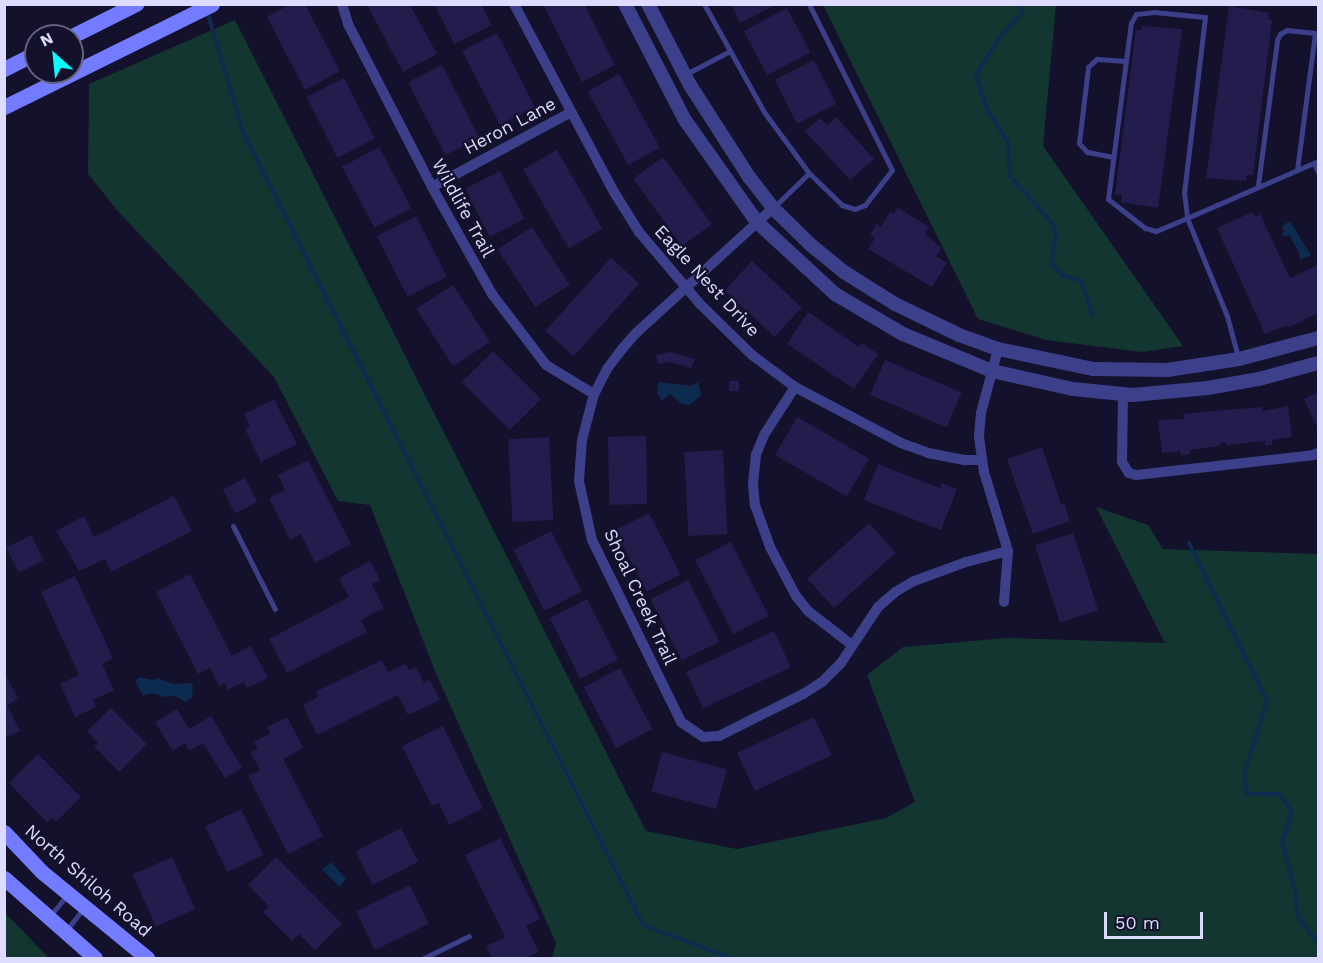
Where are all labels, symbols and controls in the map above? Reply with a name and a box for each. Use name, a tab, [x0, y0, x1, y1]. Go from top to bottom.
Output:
north arrow	[24, 24, 84, 84]
text: N	[37, 28, 56, 50]
street label: Heron Lane	[460, 93, 560, 159]
street label: Wildlife Trail	[427, 155, 499, 261]
street label: Eagle Nest Drive	[650, 221, 764, 341]
street label: Shoal Creek Trail	[599, 525, 681, 669]
street label: North Shiloh Road	[20, 820, 156, 942]
scale bar	[1107, 900, 1206, 938]
text: 50 m	[1115, 912, 1160, 933]

